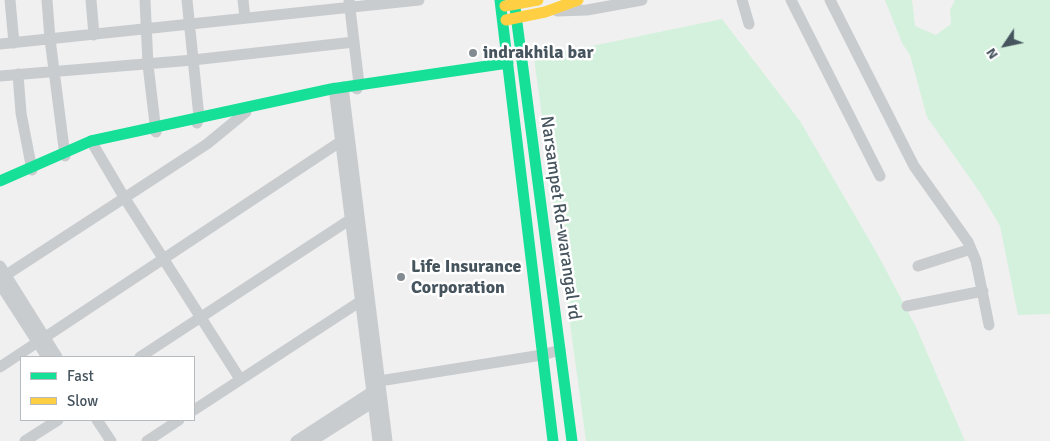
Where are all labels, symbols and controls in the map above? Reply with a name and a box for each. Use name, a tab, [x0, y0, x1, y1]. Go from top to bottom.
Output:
north arrow	[980, 20, 1030, 70]
place label: indrakhila bar	[483, 42, 594, 64]
text: N	[982, 45, 1002, 62]
marker: indrakhila bar	[467, 47, 479, 59]
street label: Narsampet Rd-warangal rd	[535, 115, 585, 321]
place label: Life Insurance Corporation	[411, 256, 522, 298]
marker: Life Insurance Corporation	[395, 271, 407, 283]
legend	[20, 356, 195, 421]
text: Fast	[67, 367, 94, 385]
text: Slow	[67, 392, 98, 410]

